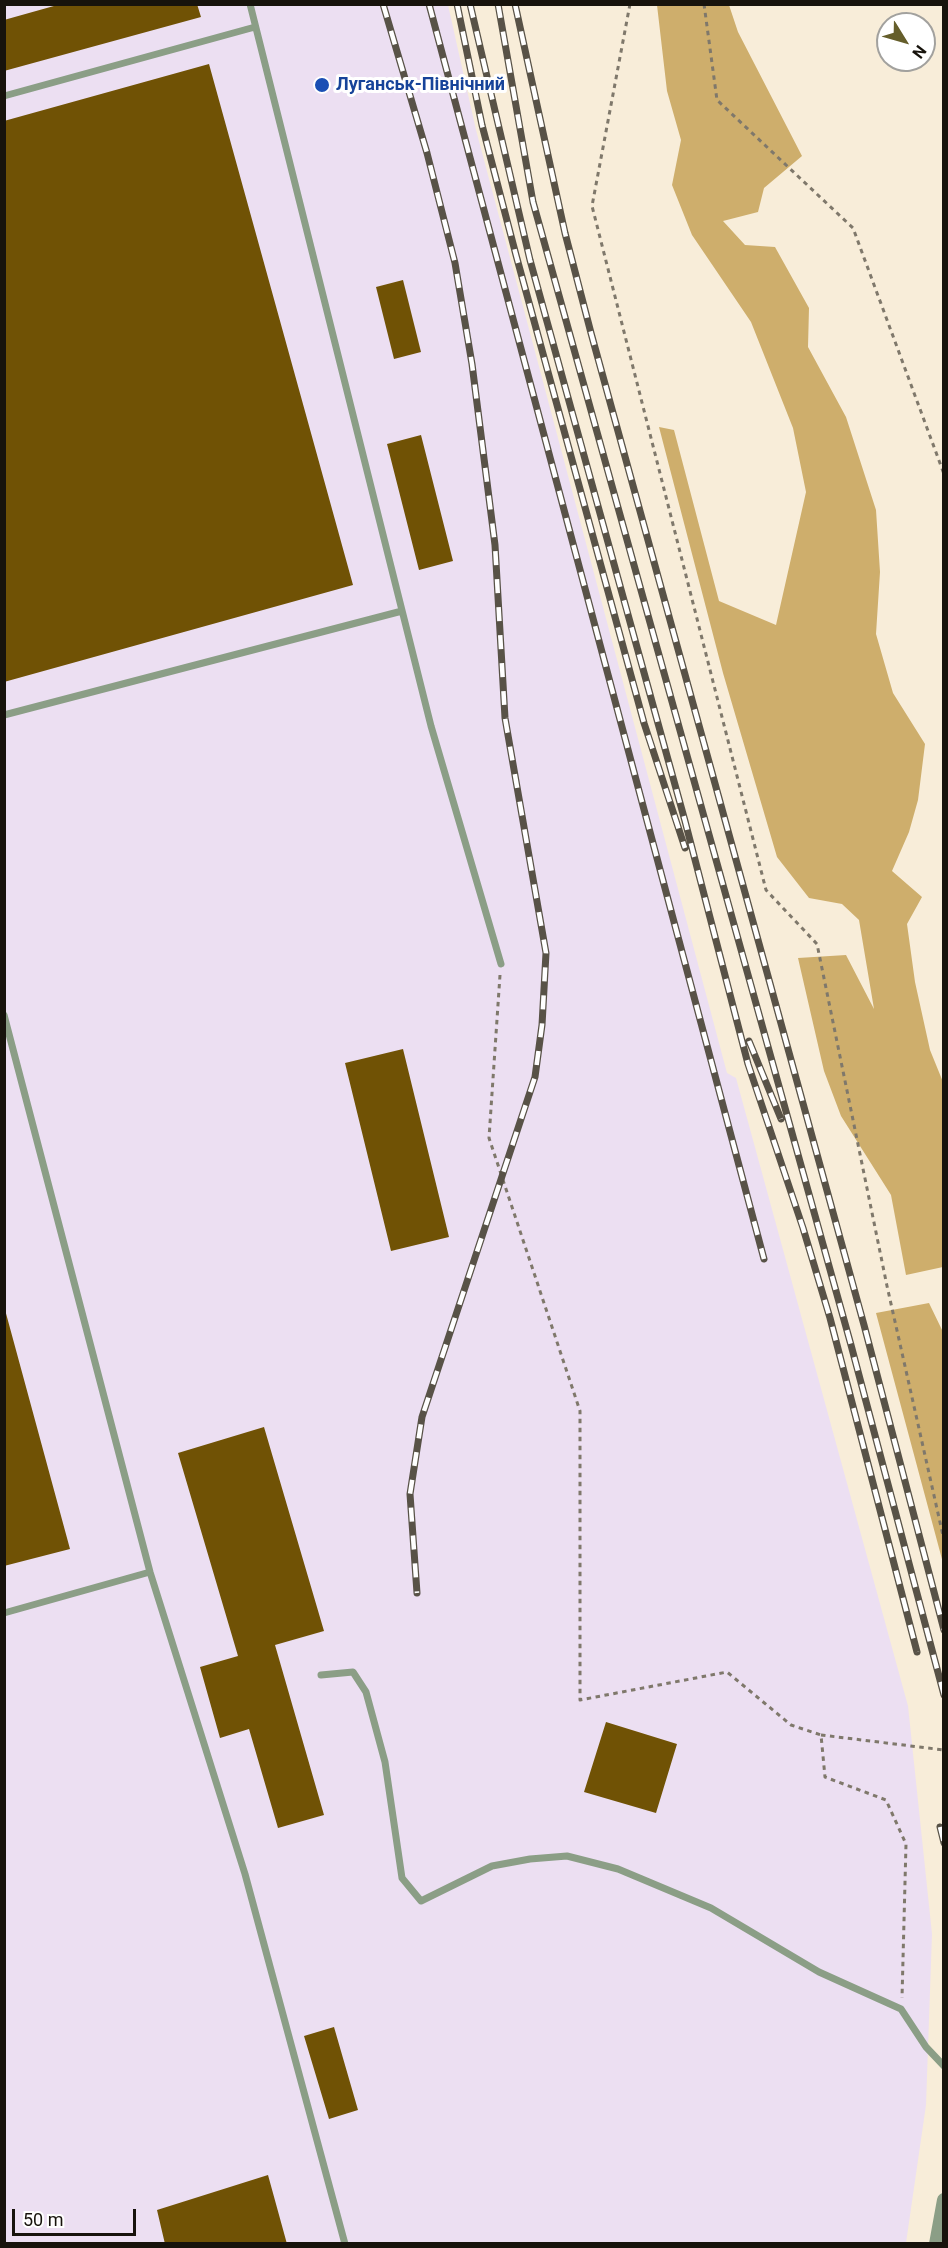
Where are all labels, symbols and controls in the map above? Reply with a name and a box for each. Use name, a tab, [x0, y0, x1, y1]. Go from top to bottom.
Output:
north arrow	[876, 12, 936, 72]
text: N	[908, 42, 930, 62]
place label: Луганськ-Північний	[336, 74, 505, 96]
marker: Луганськ-Північний	[313, 76, 331, 94]
scale bar	[15, 2197, 140, 2235]
text: 50 m	[23, 2209, 63, 2230]

